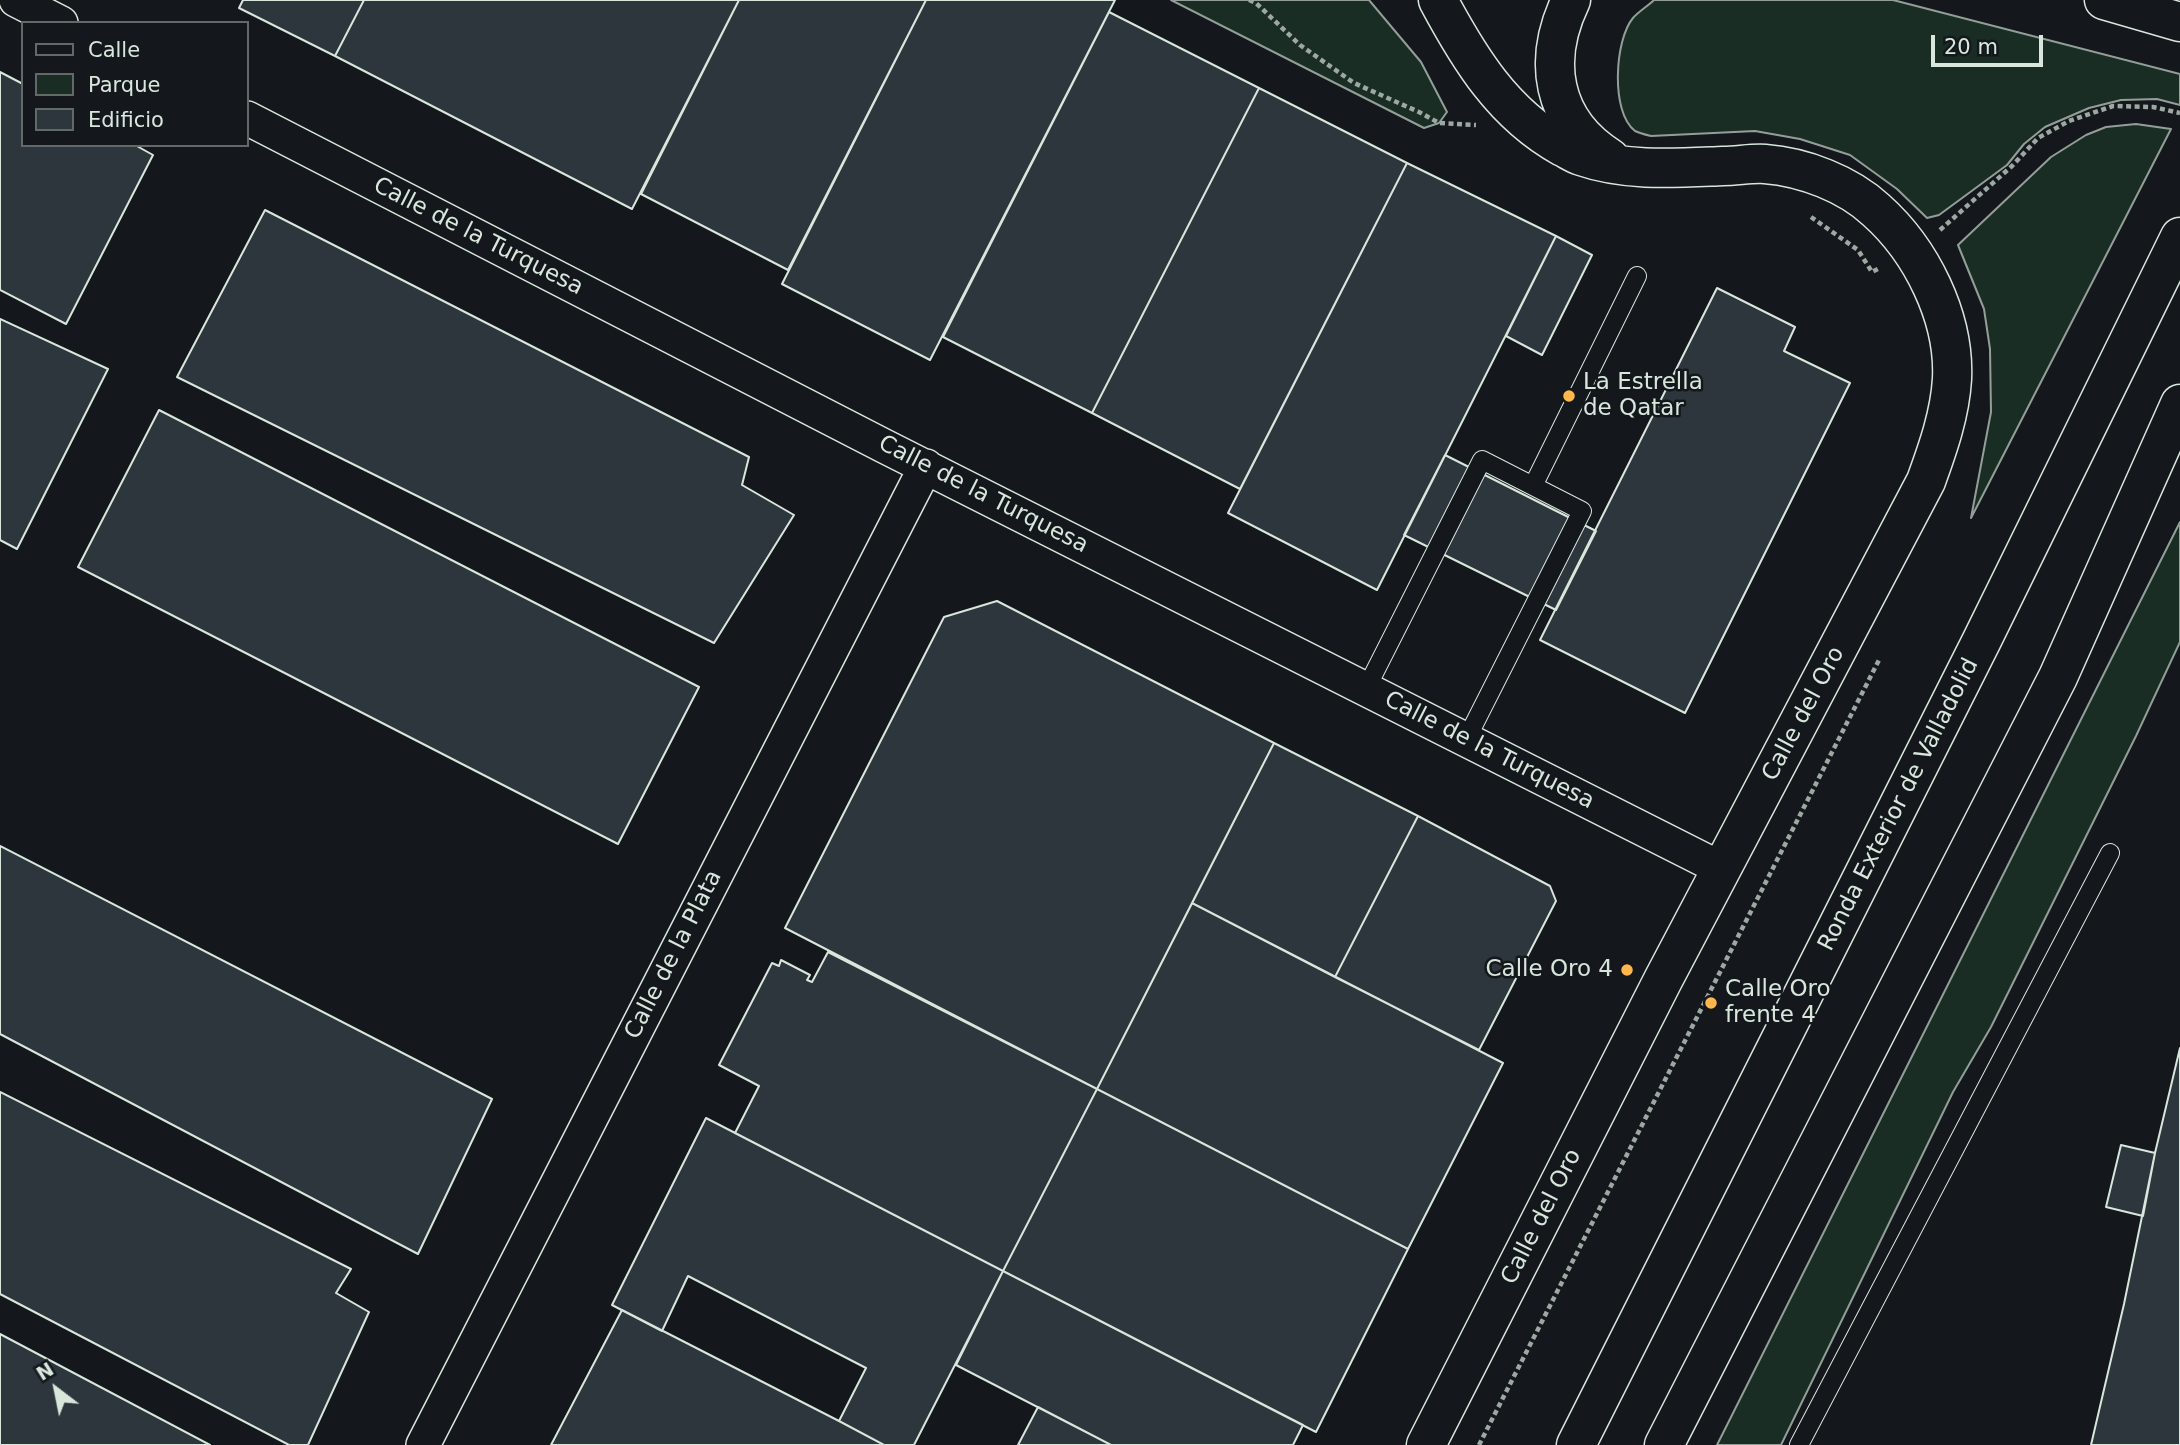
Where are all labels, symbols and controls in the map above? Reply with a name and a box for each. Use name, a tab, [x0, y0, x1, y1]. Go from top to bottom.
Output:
legend	[21, 21, 248, 147]
scale bar	[1935, 21, 2047, 65]
text: 20 m	[1944, 35, 1998, 59]
text: Calle	[88, 38, 140, 62]
text: Parque	[88, 73, 160, 97]
text: Edificio	[88, 108, 164, 132]
street label: Calle de la Turquesa	[368, 172, 588, 302]
place label: La Estrella de Qatar	[1583, 369, 1703, 423]
marker: La Estrella de Qatar	[1561, 388, 1577, 404]
street label: Calle de la Turquesa	[873, 430, 1093, 560]
street label: Calle del Oro	[1757, 642, 1851, 786]
street label: Ronda Exterior de Valladolid	[1813, 654, 1985, 956]
street label: Calle de la Turquesa	[1379, 686, 1599, 816]
street label: Calle de la Plata	[620, 866, 728, 1044]
place label: Calle Oro 4	[1486, 956, 1613, 984]
marker: Calle Oro 4	[1619, 962, 1635, 978]
place label: Calle Oro frente 4	[1725, 976, 1831, 1030]
marker: Calle Oro frente 4	[1703, 995, 1719, 1011]
street label: Calle del Oro	[1496, 1145, 1588, 1289]
north arrow	[21, 1354, 91, 1424]
text: N	[32, 1358, 57, 1385]

